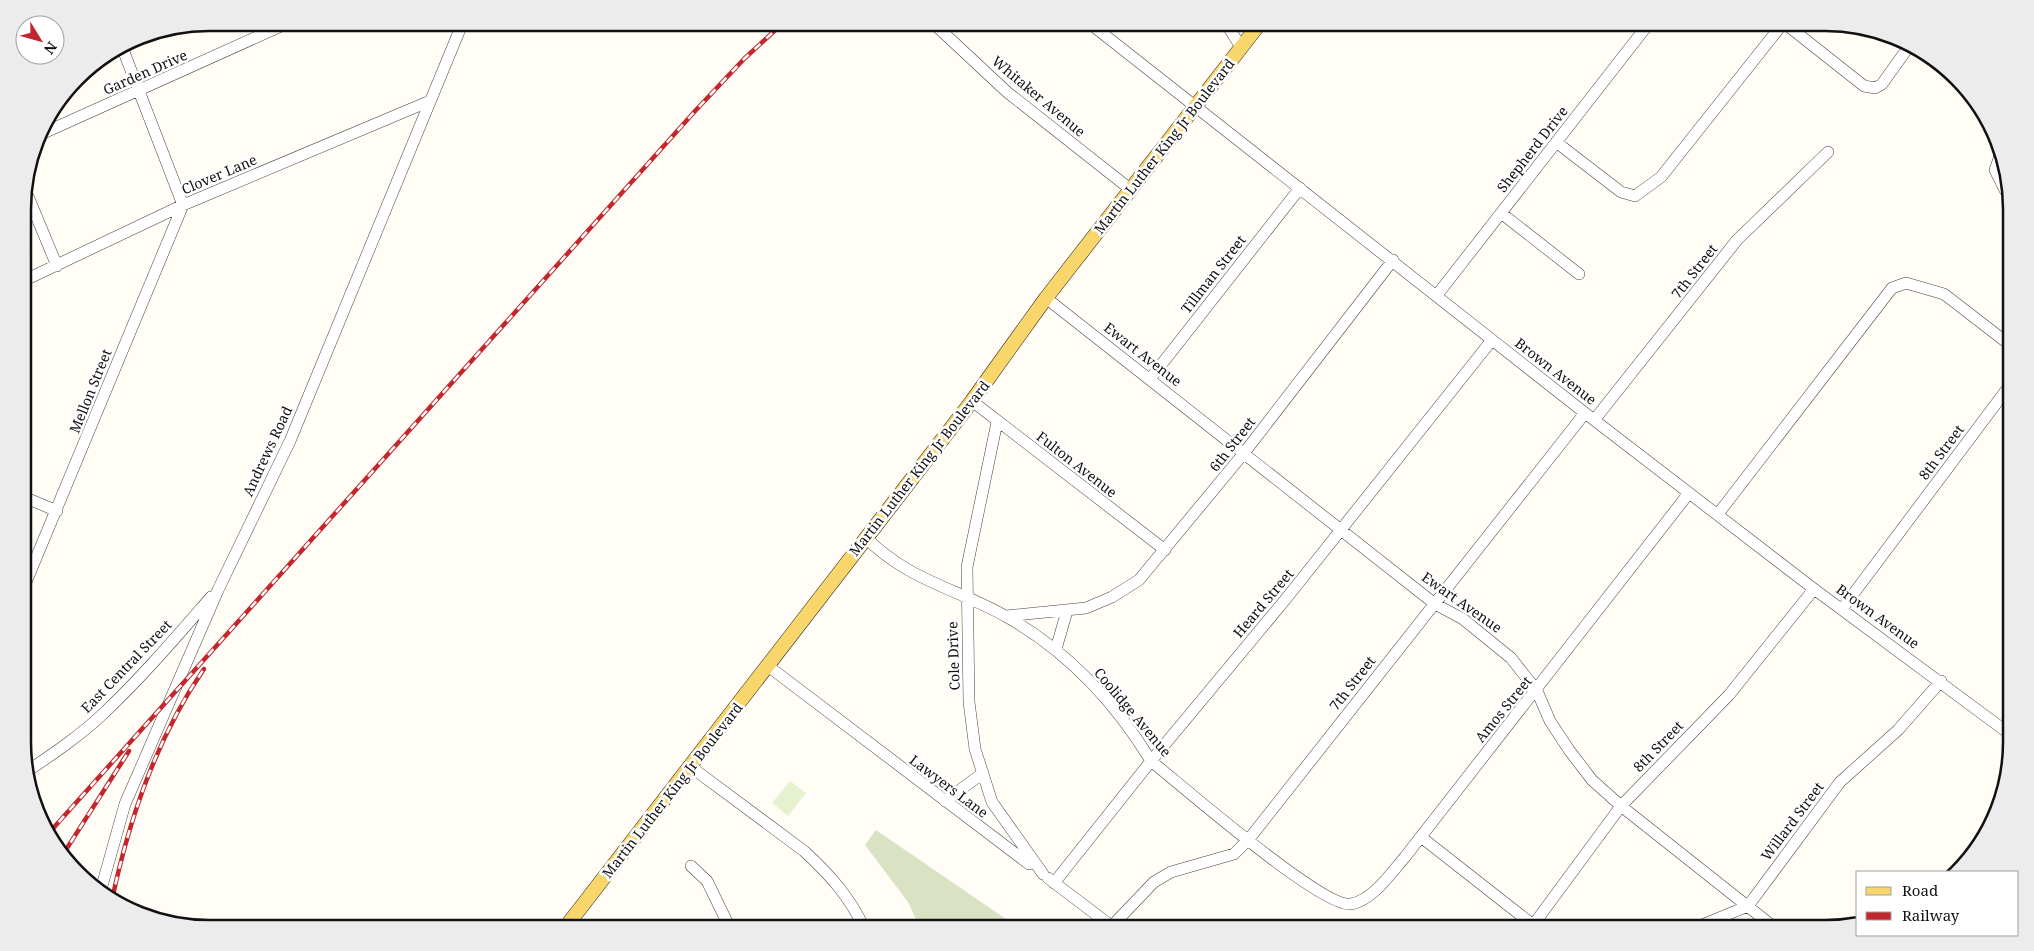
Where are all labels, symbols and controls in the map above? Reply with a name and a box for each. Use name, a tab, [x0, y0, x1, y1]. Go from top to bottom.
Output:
north arrow	[15, 15, 65, 65]
text: N	[40, 38, 62, 58]
street label: Garden Drive	[100, 45, 190, 99]
street label: Whitaker Avenue	[988, 51, 1090, 141]
street label: Martin Luther King Jr Boulevard	[1090, 54, 1239, 238]
street label: Shepherd Drive	[1492, 102, 1572, 196]
street label: Clover Lane	[178, 150, 260, 198]
street label: Tillman Street	[1176, 231, 1250, 317]
street label: 7th Street	[1667, 240, 1721, 302]
street label: Ewart Avenue	[1100, 318, 1186, 390]
street label: Brown Avenue	[1511, 333, 1601, 409]
street label: Mellon Street	[65, 346, 116, 436]
street label: Martin Luther King Jr Boulevard	[845, 376, 994, 560]
street label: Andrews Road	[238, 403, 296, 499]
street label: 6th Street	[1205, 413, 1259, 475]
street label: 8th Street	[1914, 421, 1968, 483]
street label: Fulton Avenue	[1033, 427, 1121, 501]
street label: Heard Street	[1229, 565, 1297, 641]
street label: Ewart Avenue	[1418, 567, 1506, 637]
street label: Brown Avenue	[1833, 579, 1923, 653]
street label: East Central Street	[77, 615, 176, 717]
street label: Cole Drive	[942, 621, 964, 691]
street label: 7th Street	[1325, 652, 1379, 714]
street label: Coolidge Avenue	[1090, 663, 1176, 761]
street label: Amos Street	[1470, 672, 1536, 746]
street label: Martin Luther King Jr Boulevard	[598, 698, 747, 882]
street label: 8th Street	[1629, 716, 1687, 776]
street label: Lawyers Lane	[906, 750, 992, 822]
street label: Willard Street	[1756, 778, 1828, 864]
legend	[1856, 871, 2019, 936]
text: Road	[1902, 880, 1938, 900]
text: Railway	[1902, 905, 1960, 925]

